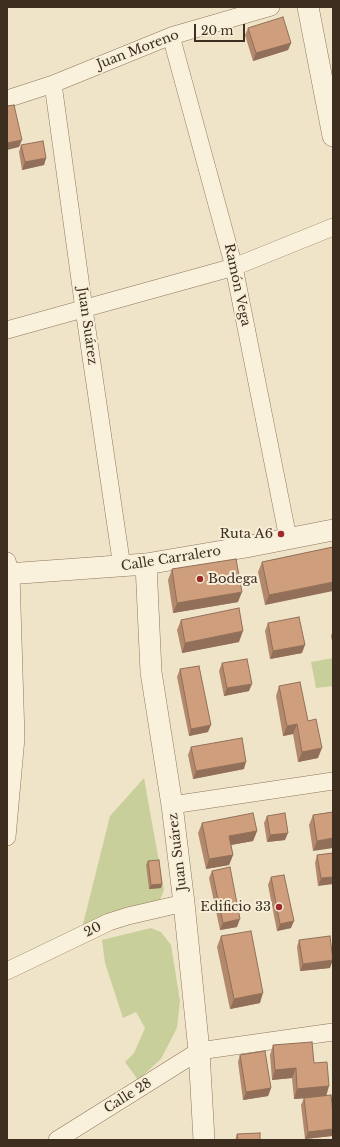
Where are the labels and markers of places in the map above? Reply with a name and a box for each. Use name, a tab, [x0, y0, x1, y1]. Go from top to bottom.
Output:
place label: Ruta A6	[220, 526, 273, 542]
marker: Ruta A6	[276, 529, 286, 539]
place label: Bodega	[208, 571, 258, 587]
marker: Bodega	[195, 574, 205, 584]
place label: Edificio 33	[200, 899, 271, 915]
marker: Edificio 33	[274, 902, 284, 912]

